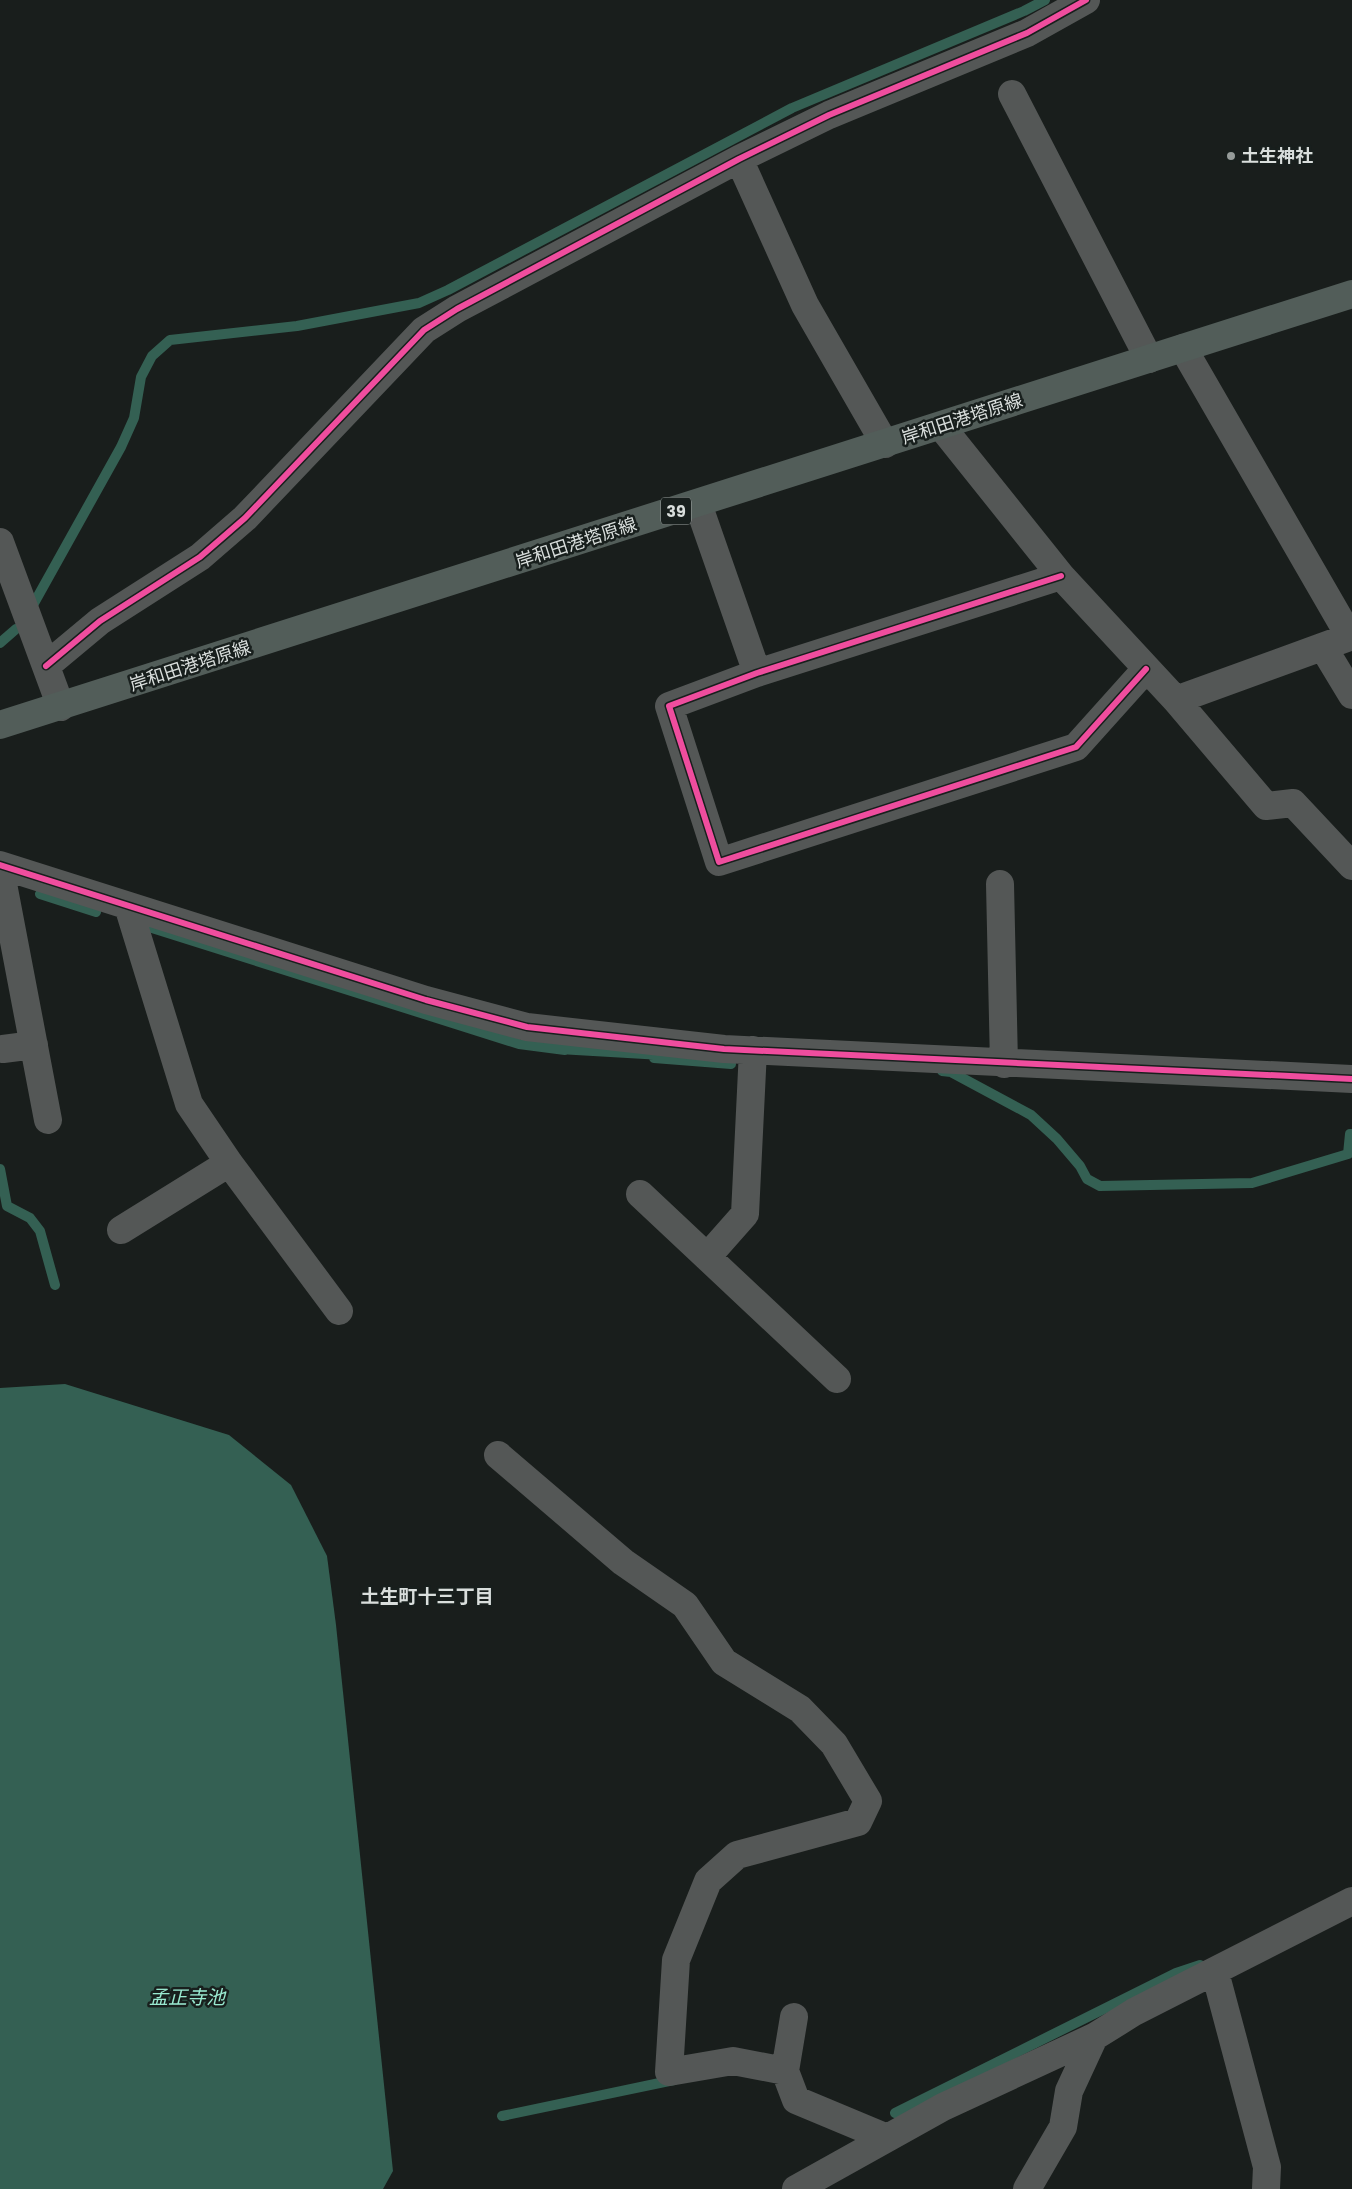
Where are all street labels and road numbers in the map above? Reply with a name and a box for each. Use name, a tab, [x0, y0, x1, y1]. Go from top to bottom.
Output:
street label: 岸和田港塔原線	[898, 387, 1026, 450]
road number: 39	[661, 498, 691, 524]
street label: 岸和田港塔原線	[512, 511, 640, 574]
street label: 岸和田港塔原線	[126, 634, 254, 697]

